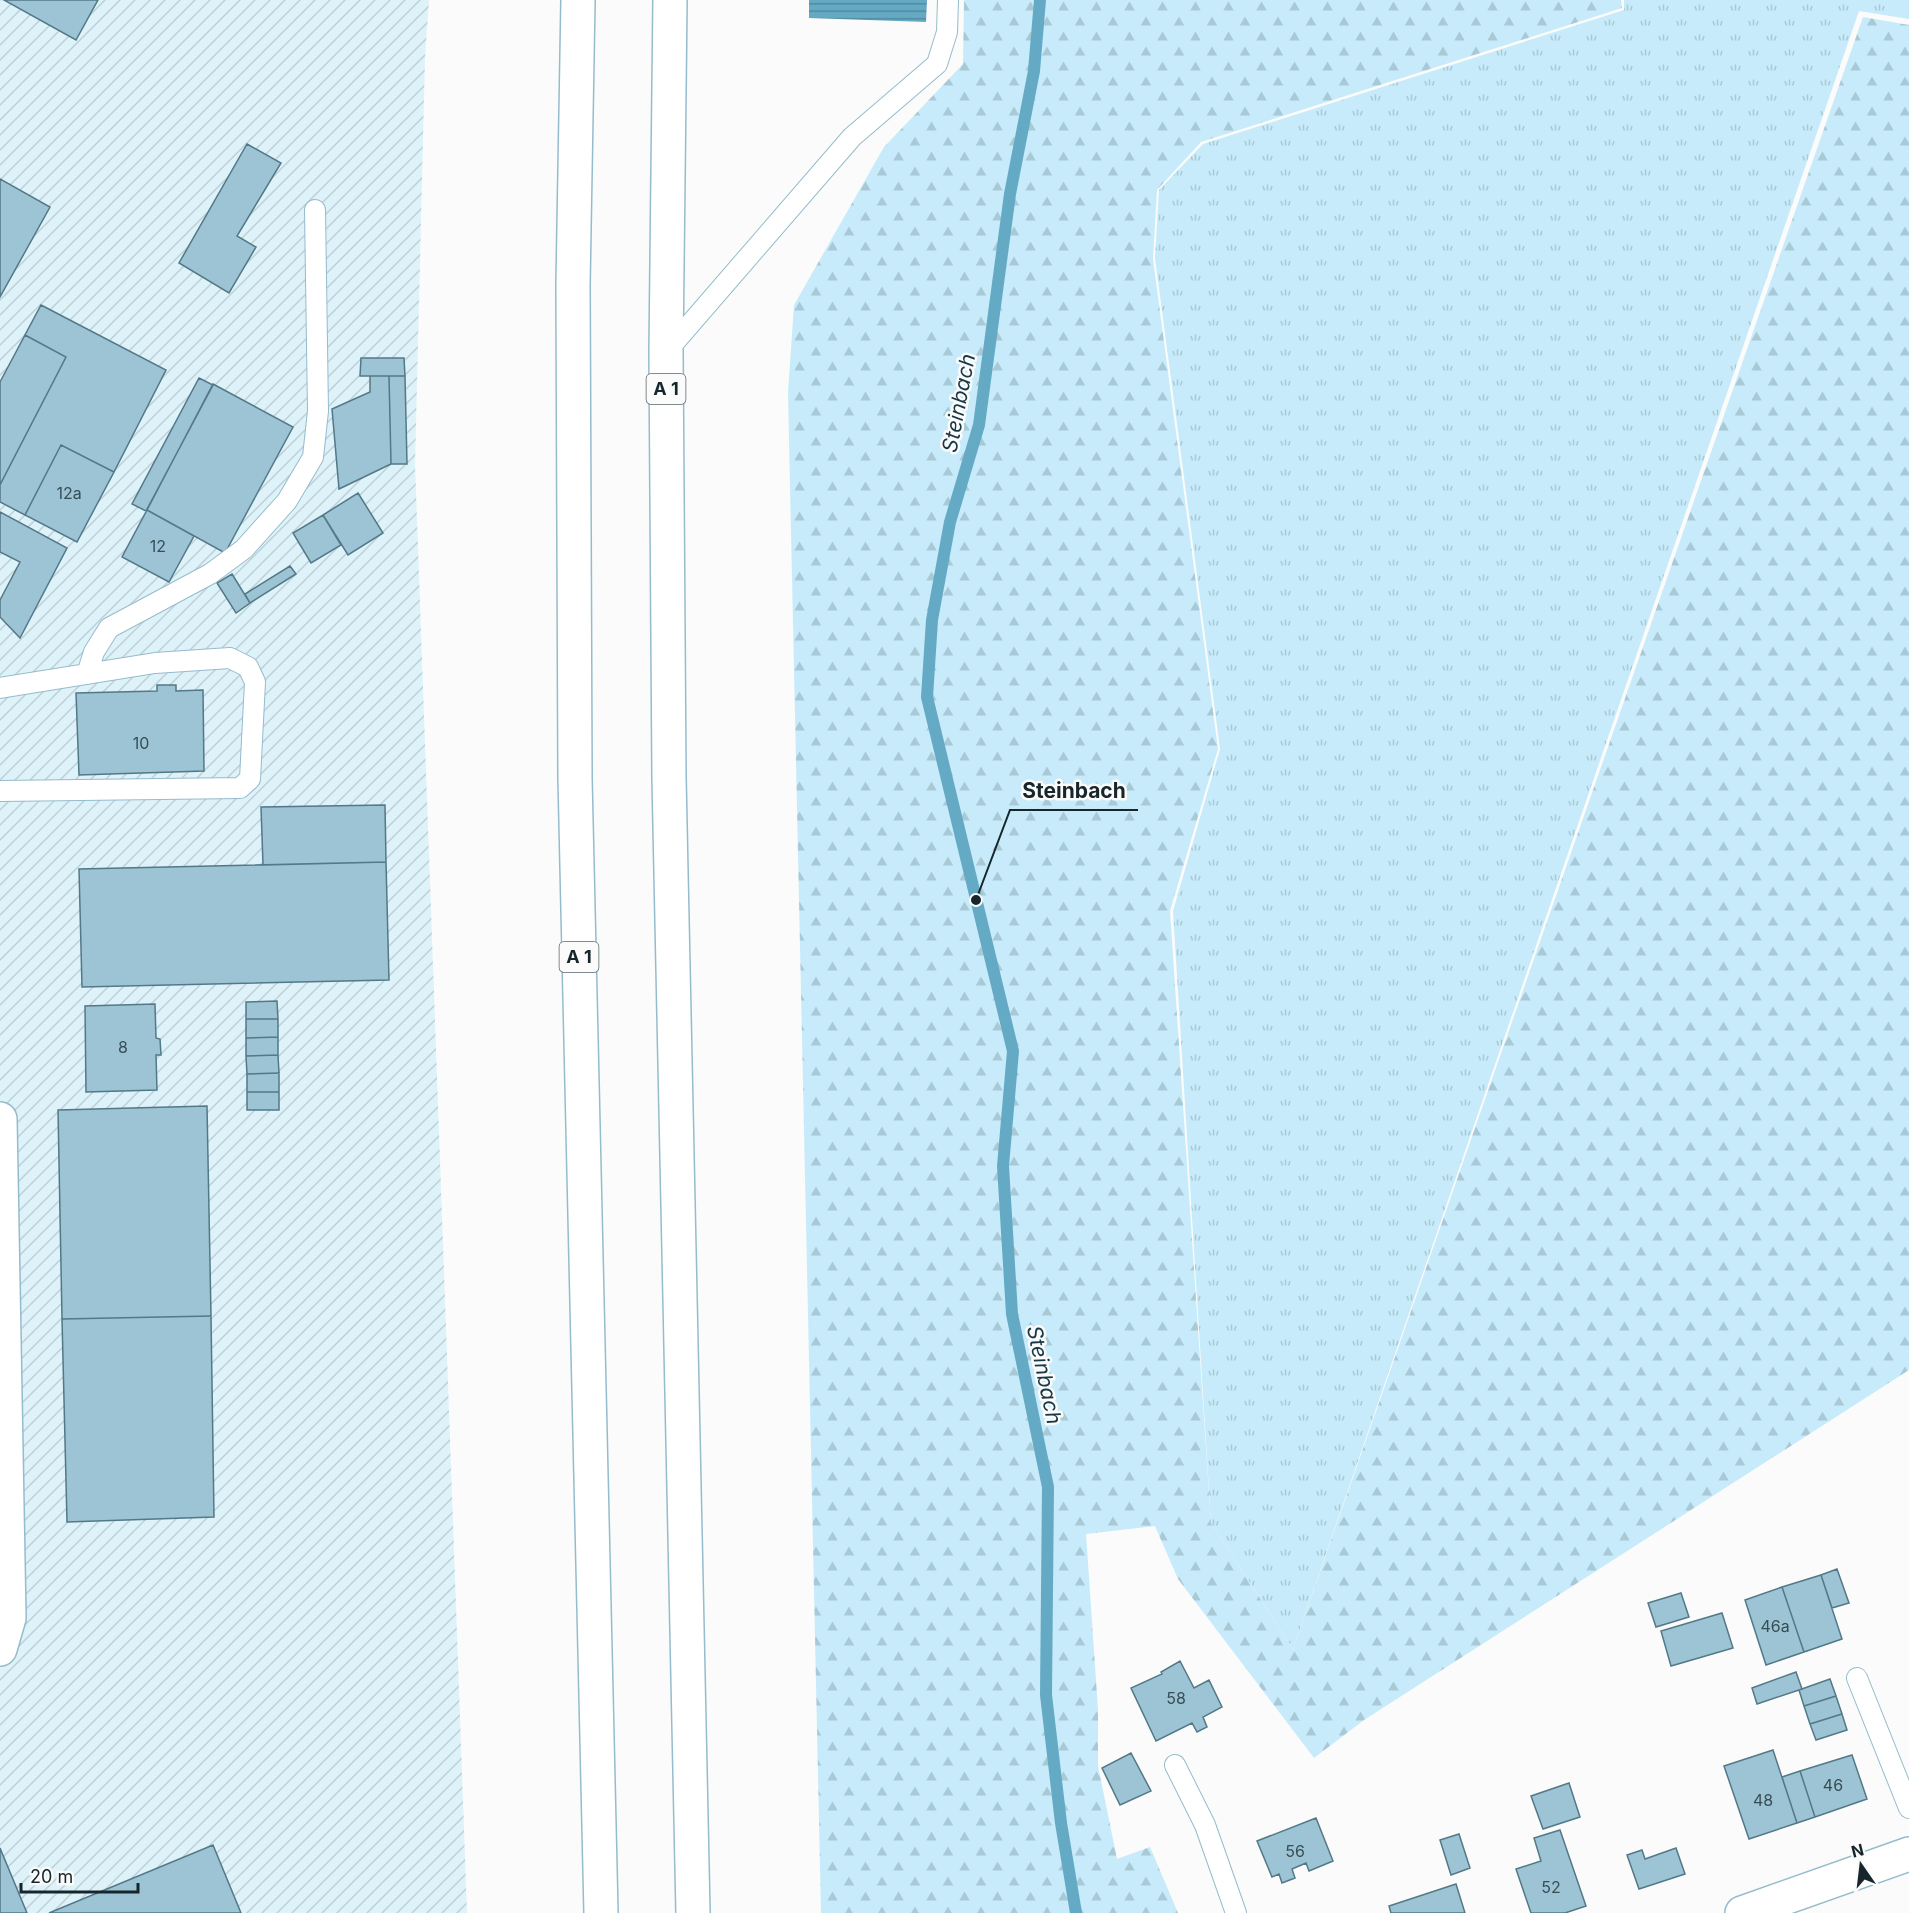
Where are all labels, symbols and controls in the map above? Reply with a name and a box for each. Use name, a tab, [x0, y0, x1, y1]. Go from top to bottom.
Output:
water label: Steinbach	[937, 351, 980, 454]
road number: A 1	[646, 374, 686, 404]
house number: 12a	[56, 483, 82, 503]
house number: 12	[150, 536, 166, 556]
house number: 10	[133, 733, 149, 753]
callout: Steinbach	[1010, 771, 1138, 810]
text: Steinbach	[1022, 778, 1126, 803]
road number: A 1	[560, 942, 598, 972]
house number: 8	[118, 1037, 128, 1057]
water label: Steinbach	[1022, 1323, 1067, 1426]
house number: 46a	[1760, 1616, 1790, 1636]
house number: 58	[1166, 1688, 1186, 1708]
house number: 46	[1823, 1775, 1843, 1795]
house number: 48	[1753, 1790, 1773, 1810]
north arrow	[1831, 1835, 1891, 1895]
text: N	[1849, 1839, 1866, 1862]
house number: 56	[1285, 1841, 1305, 1861]
scale bar	[21, 1856, 138, 1894]
text: 20 m	[30, 1866, 73, 1887]
house number: 52	[1541, 1877, 1561, 1897]

